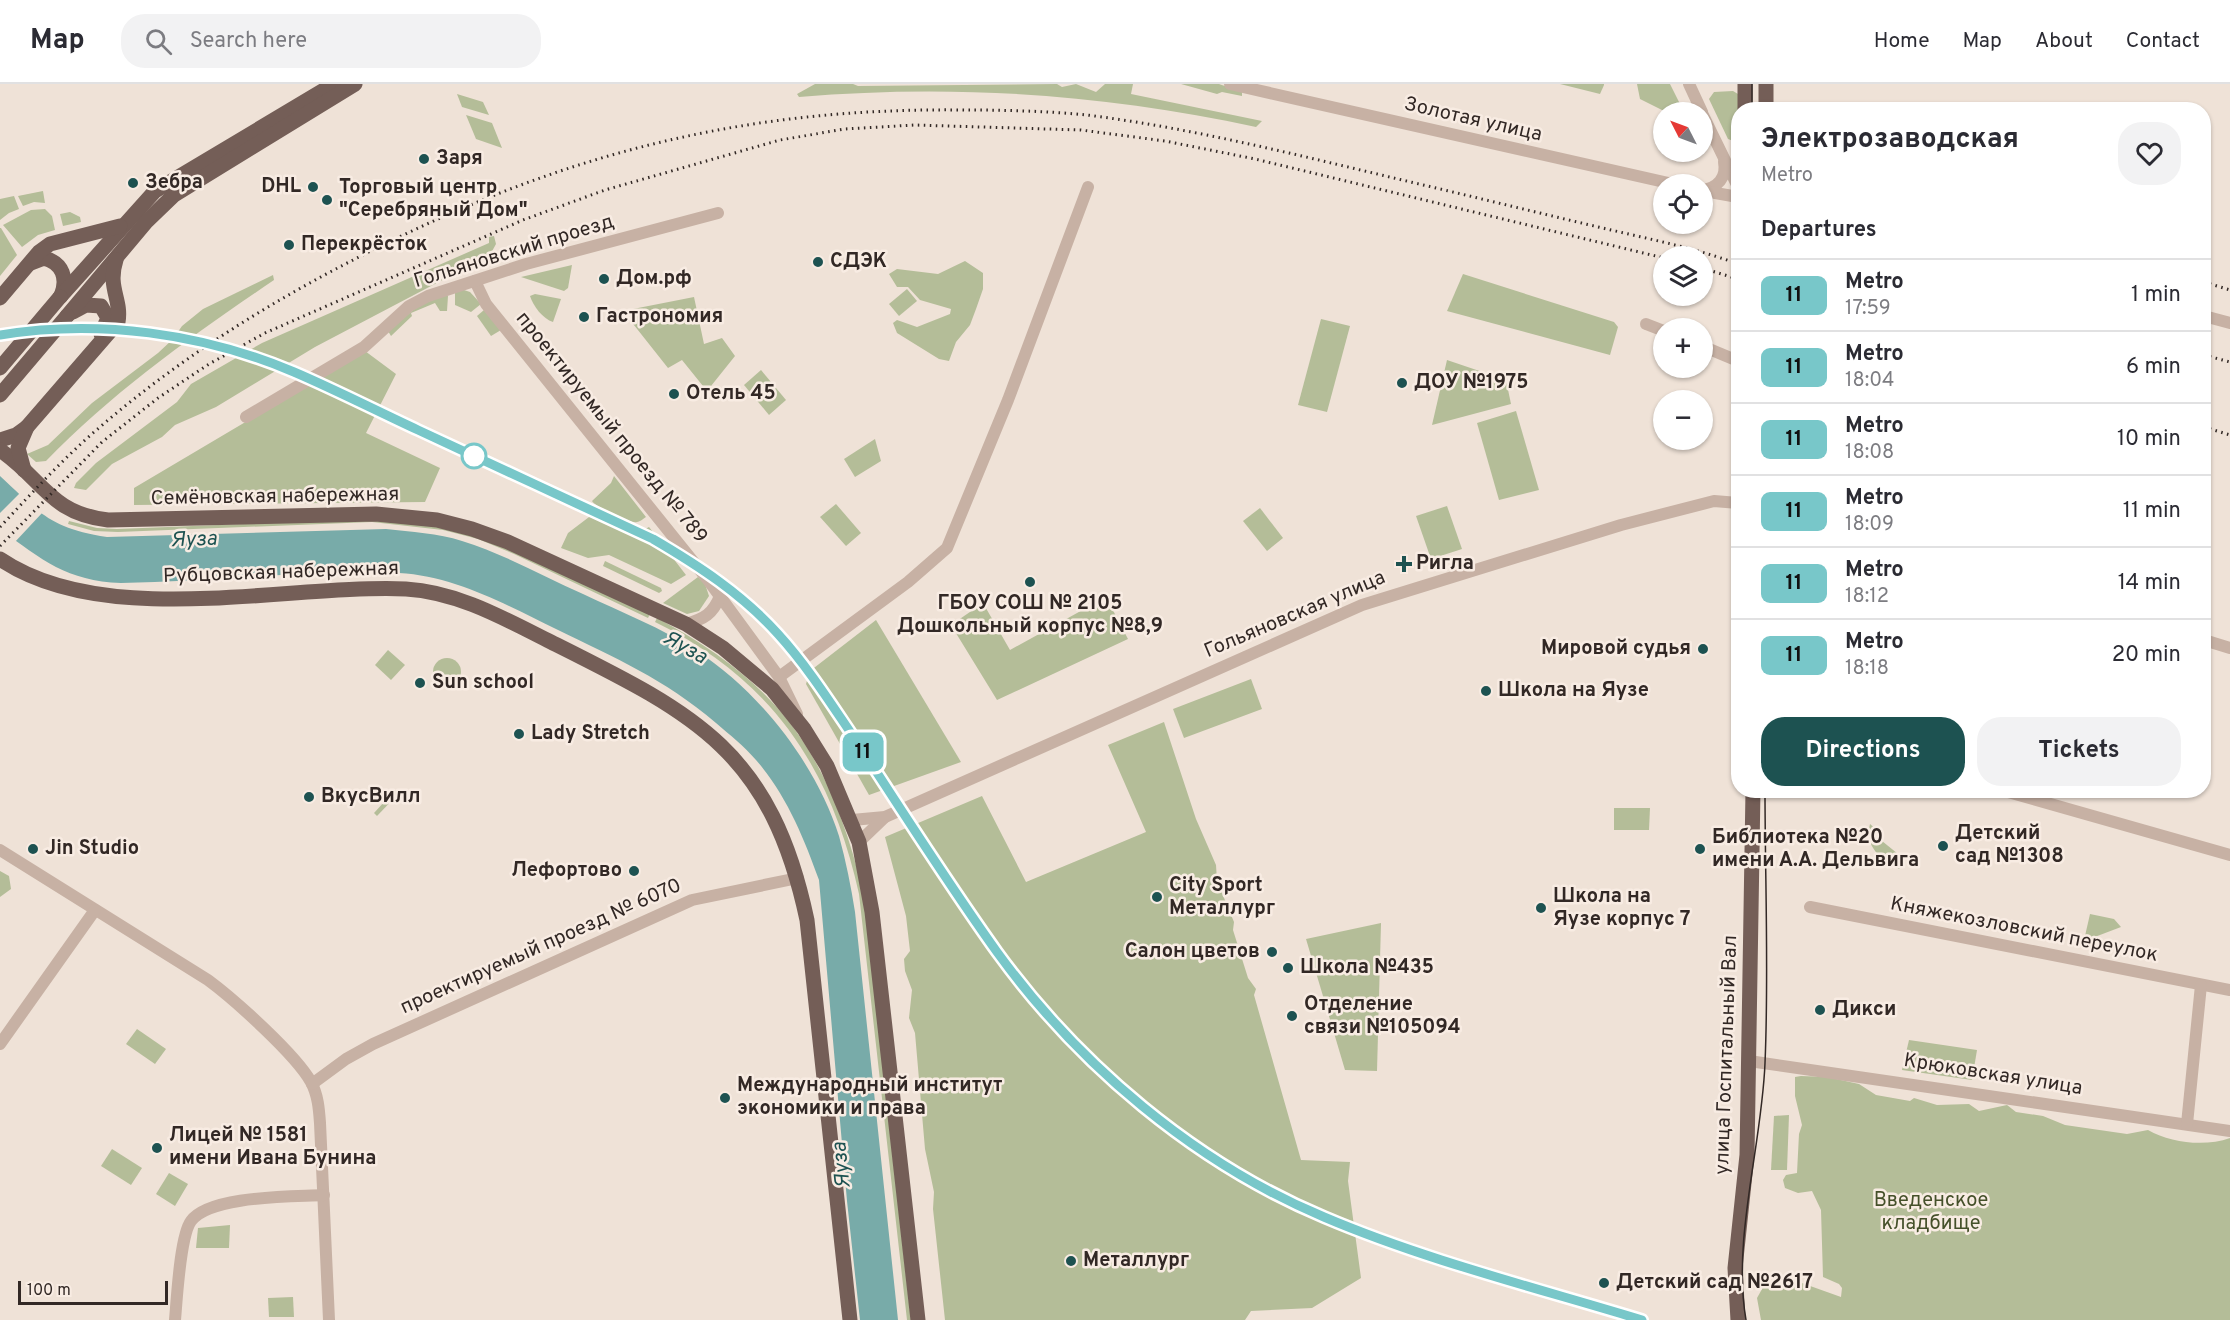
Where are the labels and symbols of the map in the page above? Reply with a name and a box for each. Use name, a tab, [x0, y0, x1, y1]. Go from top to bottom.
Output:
street label: Золотая улица	[1402, 92, 1544, 148]
north arrow	[1653, 102, 1713, 162]
place label: Заря	[436, 146, 483, 172]
marker: Заря	[417, 152, 431, 166]
place label: Зебра	[145, 170, 203, 196]
place label: DHL	[261, 174, 302, 200]
place label: Торговый центр "Серебряный Дом"	[339, 175, 528, 224]
marker: Зебра	[126, 176, 140, 190]
marker: DHL	[306, 180, 320, 194]
marker: Торговый центр "Серебряный Дом"	[320, 193, 334, 207]
street label: Гольяновский проезд	[411, 209, 617, 295]
place label: Перекрёсток	[301, 232, 428, 258]
marker: Перекрёсток	[282, 238, 296, 252]
place label: СДЭК	[830, 249, 887, 275]
marker: СДЭК	[811, 255, 825, 269]
place label: Дом.рф	[616, 266, 692, 292]
marker: Дом.рф	[597, 272, 611, 286]
place label: Гастрономия	[596, 304, 723, 330]
street label: проектируемый проезд № 789	[509, 307, 713, 549]
marker: Гастрономия	[577, 310, 591, 324]
place label: ДОУ №1975	[1414, 370, 1529, 396]
marker: ДОУ №1975	[1395, 376, 1409, 390]
place label: Отель 45	[686, 381, 776, 407]
marker: Отель 45	[667, 387, 681, 401]
unlabelled marker	[461, 443, 487, 469]
street label: Семёновская набережная	[150, 482, 400, 512]
water label: Яуза	[171, 526, 218, 554]
place label: Ригла	[1416, 551, 1474, 577]
street label: Рубцовская набережная	[163, 556, 399, 590]
marker: Ригла	[1397, 557, 1411, 571]
street label: Гольяновская улица	[1200, 565, 1390, 665]
marker: ГБОУ СОШ № 2105 Дошкольный корпус №8,9	[1023, 575, 1037, 589]
place label: ГБОУ СОШ № 2105 Дошкольный корпус №8,9	[897, 591, 1163, 640]
water label: Яуза	[658, 625, 712, 671]
place label: Мировой судья	[1541, 636, 1691, 662]
marker: Мировой судья	[1696, 642, 1710, 656]
place label: Sun school	[432, 670, 534, 696]
marker: Sun school	[413, 676, 427, 690]
place label: Школа на Яузе	[1498, 678, 1649, 704]
marker: Школа на Яузе	[1479, 684, 1493, 698]
place label: Lady Stretch	[531, 721, 650, 747]
marker: Lady Stretch	[512, 727, 526, 741]
line badge: 11	[836, 732, 890, 772]
place label: ВкусВилл	[321, 784, 421, 810]
marker: ВкусВилл	[302, 790, 316, 804]
place label: Детский сад №1308	[1955, 821, 2064, 870]
place label: Библиотека №20 имени А.А. Дельвига	[1712, 825, 1919, 874]
place label: Jin Studio	[45, 836, 139, 862]
marker: Детский сад №1308	[1936, 839, 1950, 853]
marker: Jin Studio	[26, 842, 40, 856]
marker: Библиотека №20 имени А.А. Дельвига	[1693, 842, 1707, 856]
place label: Лефортово	[511, 858, 622, 884]
marker: Лефортово	[627, 864, 641, 878]
street label: проектируемый проезд № 6070	[396, 873, 686, 1021]
place label: City Sport Металлург	[1169, 873, 1275, 922]
place label: Школа на Яузе корпус 7	[1553, 884, 1691, 933]
marker: City Sport Металлург	[1150, 890, 1164, 904]
street label: Княжекозловский переулок	[1888, 891, 2160, 969]
marker: Школа на Яузе корпус 7	[1534, 901, 1548, 915]
street label: улица Госпитальный Вал	[1710, 935, 1744, 1175]
place label: Салон цветов	[1125, 939, 1260, 965]
marker: Салон цветов	[1265, 945, 1279, 959]
place label: Школа №435	[1300, 955, 1434, 981]
marker: Школа №435	[1281, 961, 1295, 975]
place label: Отделение связи №105094	[1304, 992, 1461, 1041]
place label: Дикси	[1832, 997, 1896, 1023]
marker: Дикси	[1813, 1003, 1827, 1017]
marker: Отделение связи №105094	[1285, 1009, 1299, 1023]
street label: Крюковская улица	[1902, 1048, 2084, 1102]
place label: Международный институт экономики и права	[737, 1073, 1002, 1122]
marker: Международный институт экономики и права	[718, 1091, 732, 1105]
place label: Лицей № 1581 имени Ивана Бунина	[169, 1123, 376, 1172]
marker: Лицей № 1581 имени Ивана Бунина	[150, 1141, 164, 1155]
water label: Яуза	[826, 1141, 858, 1189]
park label: Введенское кладбище	[1874, 1188, 1988, 1237]
place label: Металлург	[1083, 1248, 1189, 1274]
marker: Металлург	[1064, 1254, 1078, 1268]
place label: Детский сад №2617	[1616, 1270, 1813, 1296]
marker: Детский сад №2617	[1597, 1276, 1611, 1290]
scale bar	[18, 1278, 168, 1306]

